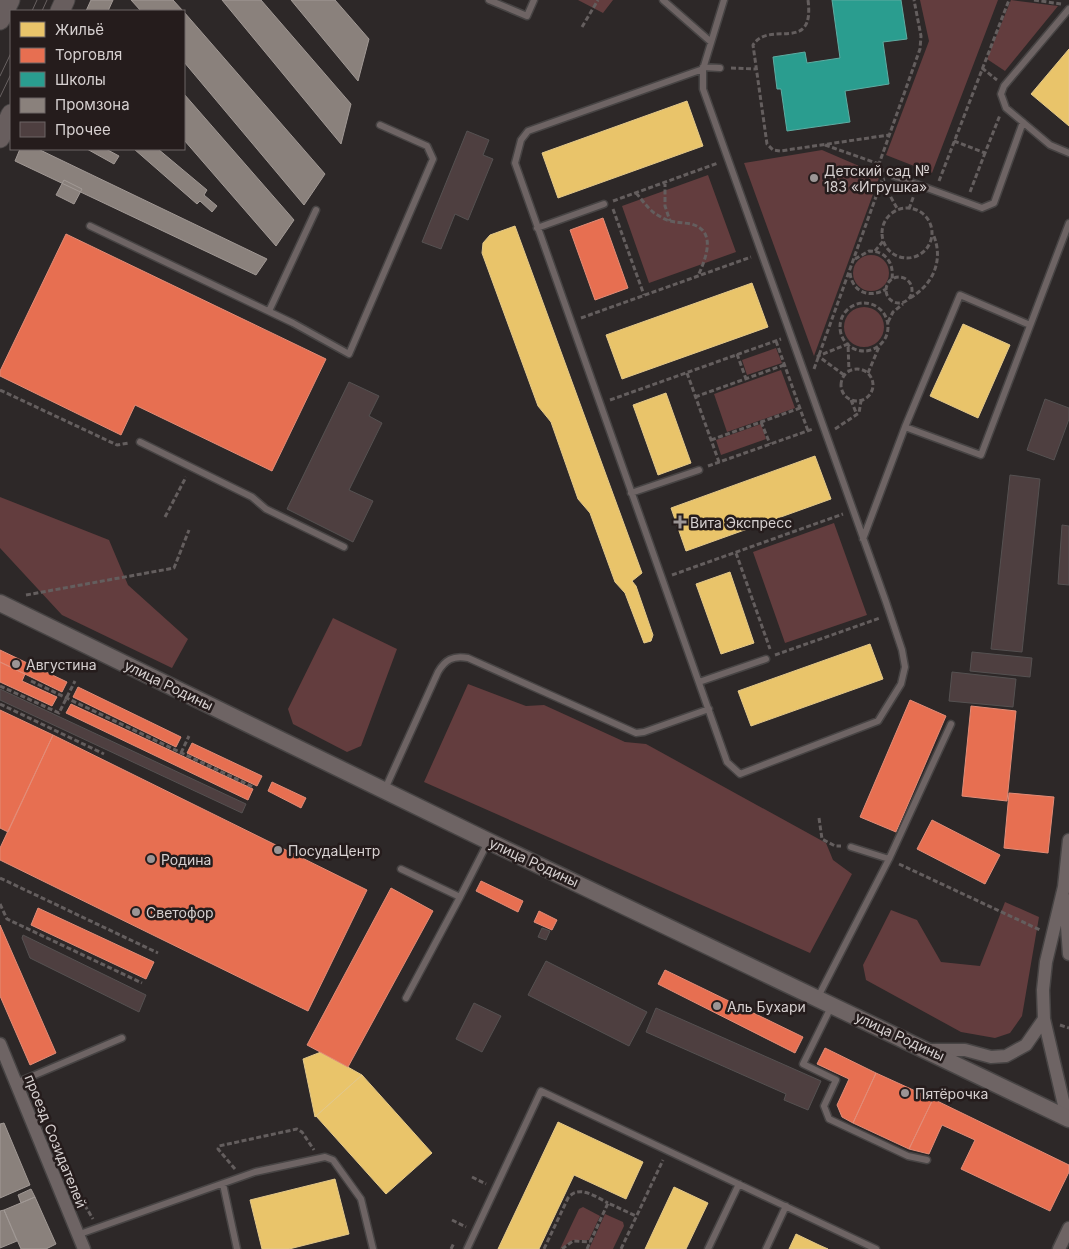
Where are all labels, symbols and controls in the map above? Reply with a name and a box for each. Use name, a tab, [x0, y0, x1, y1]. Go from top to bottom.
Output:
legend	[10, 10, 185, 150]
text: Жильё	[55, 20, 104, 39]
text: Торговля	[55, 45, 122, 64]
text: Школы	[55, 70, 106, 89]
text: Промзона	[55, 95, 130, 114]
text: Прочее	[55, 120, 111, 139]
place label: Детский сад № 183 «Игрушка»	[824, 162, 930, 195]
marker: Детский сад № 183 «Игрушка»	[808, 172, 820, 184]
place label: Вита Экспресс	[690, 514, 792, 531]
marker: Вита Экспресс	[674, 516, 686, 528]
place label: Августина	[26, 656, 97, 673]
street label: улица Родины	[122, 656, 216, 714]
marker: Августина	[10, 658, 22, 670]
street label: улица Родины	[487, 834, 581, 890]
place label: ПосудаЦентр	[288, 842, 380, 859]
marker: ПосудаЦентр	[272, 844, 284, 856]
place label: Родина	[161, 851, 211, 868]
marker: Родина	[145, 853, 157, 865]
place label: Светофор	[146, 904, 214, 921]
marker: Светофор	[130, 906, 142, 918]
place label: Аль Бухари	[727, 998, 806, 1015]
marker: Аль Бухари	[711, 1000, 723, 1012]
street label: улица Родины	[853, 1008, 947, 1064]
street label: проезд Созидателей	[21, 1072, 91, 1210]
place label: Пятёрочка	[915, 1085, 988, 1102]
marker: Пятёрочка	[899, 1087, 911, 1099]

